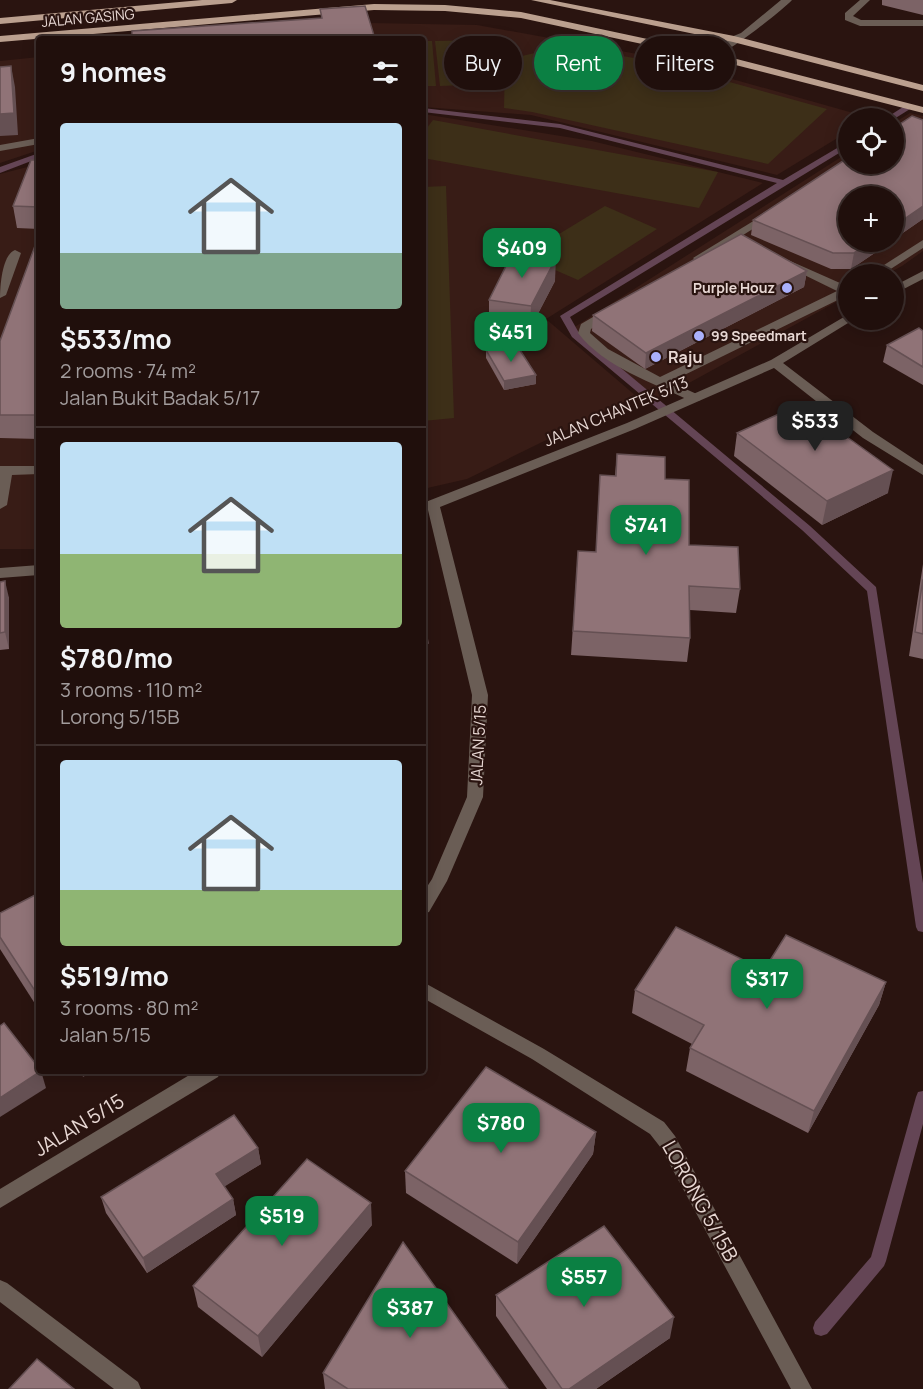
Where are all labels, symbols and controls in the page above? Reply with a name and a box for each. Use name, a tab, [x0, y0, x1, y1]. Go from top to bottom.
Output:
street label: JALAN GASING	[41, 4, 135, 31]
chip: Buy	[444, 36, 522, 90]
chip: Rent	[534, 36, 623, 90]
chip: Filters	[635, 36, 735, 90]
text: 9 homes	[60, 54, 167, 90]
icon: filters	[369, 56, 402, 89]
map controls	[838, 108, 904, 330]
button: locate	[838, 108, 904, 174]
icon: home	[177, 162, 285, 270]
button: +	[838, 186, 904, 252]
pin: $409	[486, 228, 558, 279]
text: $409	[497, 234, 547, 261]
button: −	[838, 264, 904, 330]
place label: Purple Houz	[693, 278, 775, 297]
marker: Purple Houz	[780, 281, 794, 295]
pin: $451	[475, 312, 547, 363]
text: $451	[488, 318, 534, 345]
text: $533/mo	[60, 321, 172, 357]
place label: 99 Speedmart	[711, 326, 807, 345]
marker: 99 Speedmart	[692, 329, 706, 343]
place label: Raju	[668, 346, 702, 368]
marker: Raju	[649, 350, 663, 364]
text: 2 rooms · 74 m²	[60, 357, 196, 384]
street label: JALAN CHANTEK 5/13	[540, 371, 692, 451]
text: Jalan Bukit Badak 5/17	[60, 384, 260, 411]
pin: $533	[779, 401, 851, 452]
text: $533	[791, 407, 839, 434]
icon: home	[177, 481, 285, 589]
pin: $741	[610, 505, 682, 556]
text: $741	[624, 511, 668, 538]
text: $780/mo	[60, 640, 173, 676]
text: 3 rooms · 110 m²	[60, 676, 202, 703]
text: Lorong 5/15B	[60, 703, 180, 730]
street label: JALAN 5/15	[465, 704, 491, 786]
icon: home	[177, 799, 285, 907]
text: $519/mo	[60, 958, 169, 994]
pin: $317	[731, 959, 803, 1010]
text: $317	[745, 965, 789, 992]
text: 3 rooms · 80 m²	[60, 994, 199, 1021]
text: Jalan 5/15	[60, 1021, 151, 1048]
street label: JALAN 5/15	[29, 1087, 129, 1162]
pin: $780	[465, 1103, 537, 1154]
text: $780	[477, 1109, 525, 1136]
street label: LORONG 5/15B	[656, 1136, 745, 1266]
pin: $519	[246, 1196, 318, 1247]
text: $519	[259, 1202, 305, 1229]
pin: $557	[548, 1257, 620, 1308]
text: $557	[561, 1263, 607, 1290]
pin: $387	[374, 1288, 446, 1339]
text: $387	[386, 1294, 434, 1321]

